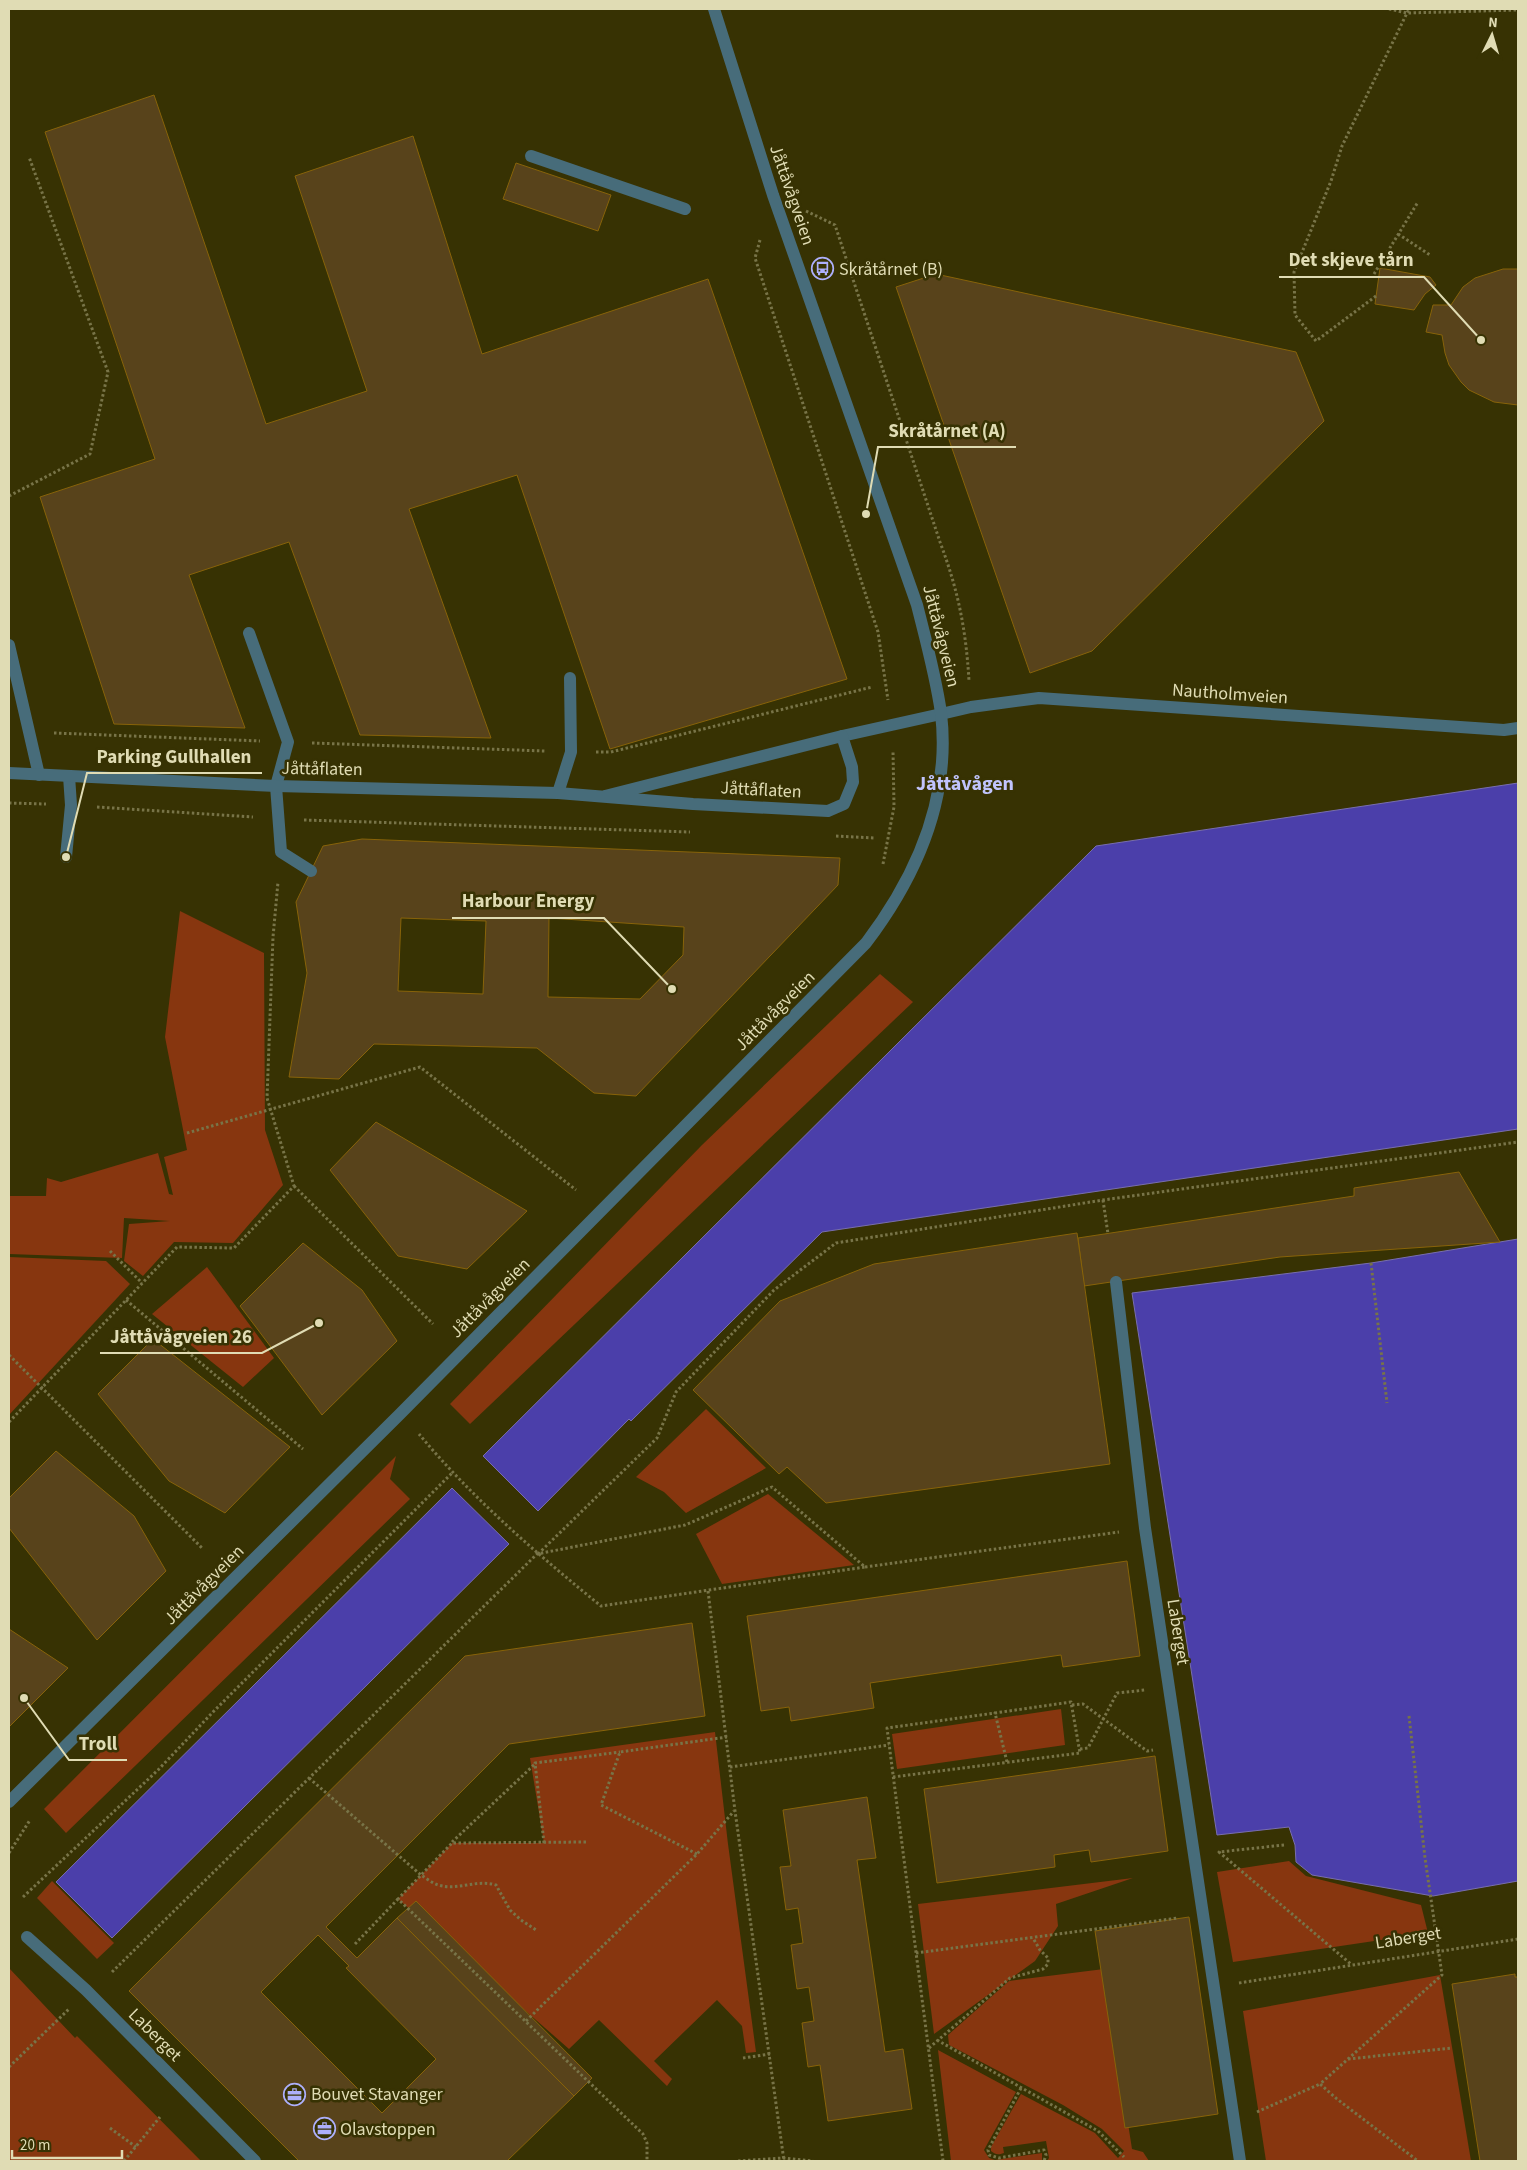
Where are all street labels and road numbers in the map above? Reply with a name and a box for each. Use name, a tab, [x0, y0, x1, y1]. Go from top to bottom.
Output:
street label: Jåttåvågveien	[763, 142, 821, 248]
street label: Jåttåvågveien	[916, 582, 966, 690]
street label: Nautholmveien	[1171, 677, 1289, 711]
street label: Jåttåflaten	[281, 756, 363, 782]
street label: Jåttåflaten	[720, 775, 802, 805]
street label: Jåttåvågveien	[729, 965, 821, 1057]
street label: Jåttåvågveien	[444, 1252, 536, 1344]
street label: Jåttåvågveien	[158, 1539, 250, 1631]
street label: Laberget	[1160, 1597, 1196, 1667]
street label: Laberget	[1373, 1920, 1443, 1956]
street label: Laberget	[123, 2003, 187, 2067]

